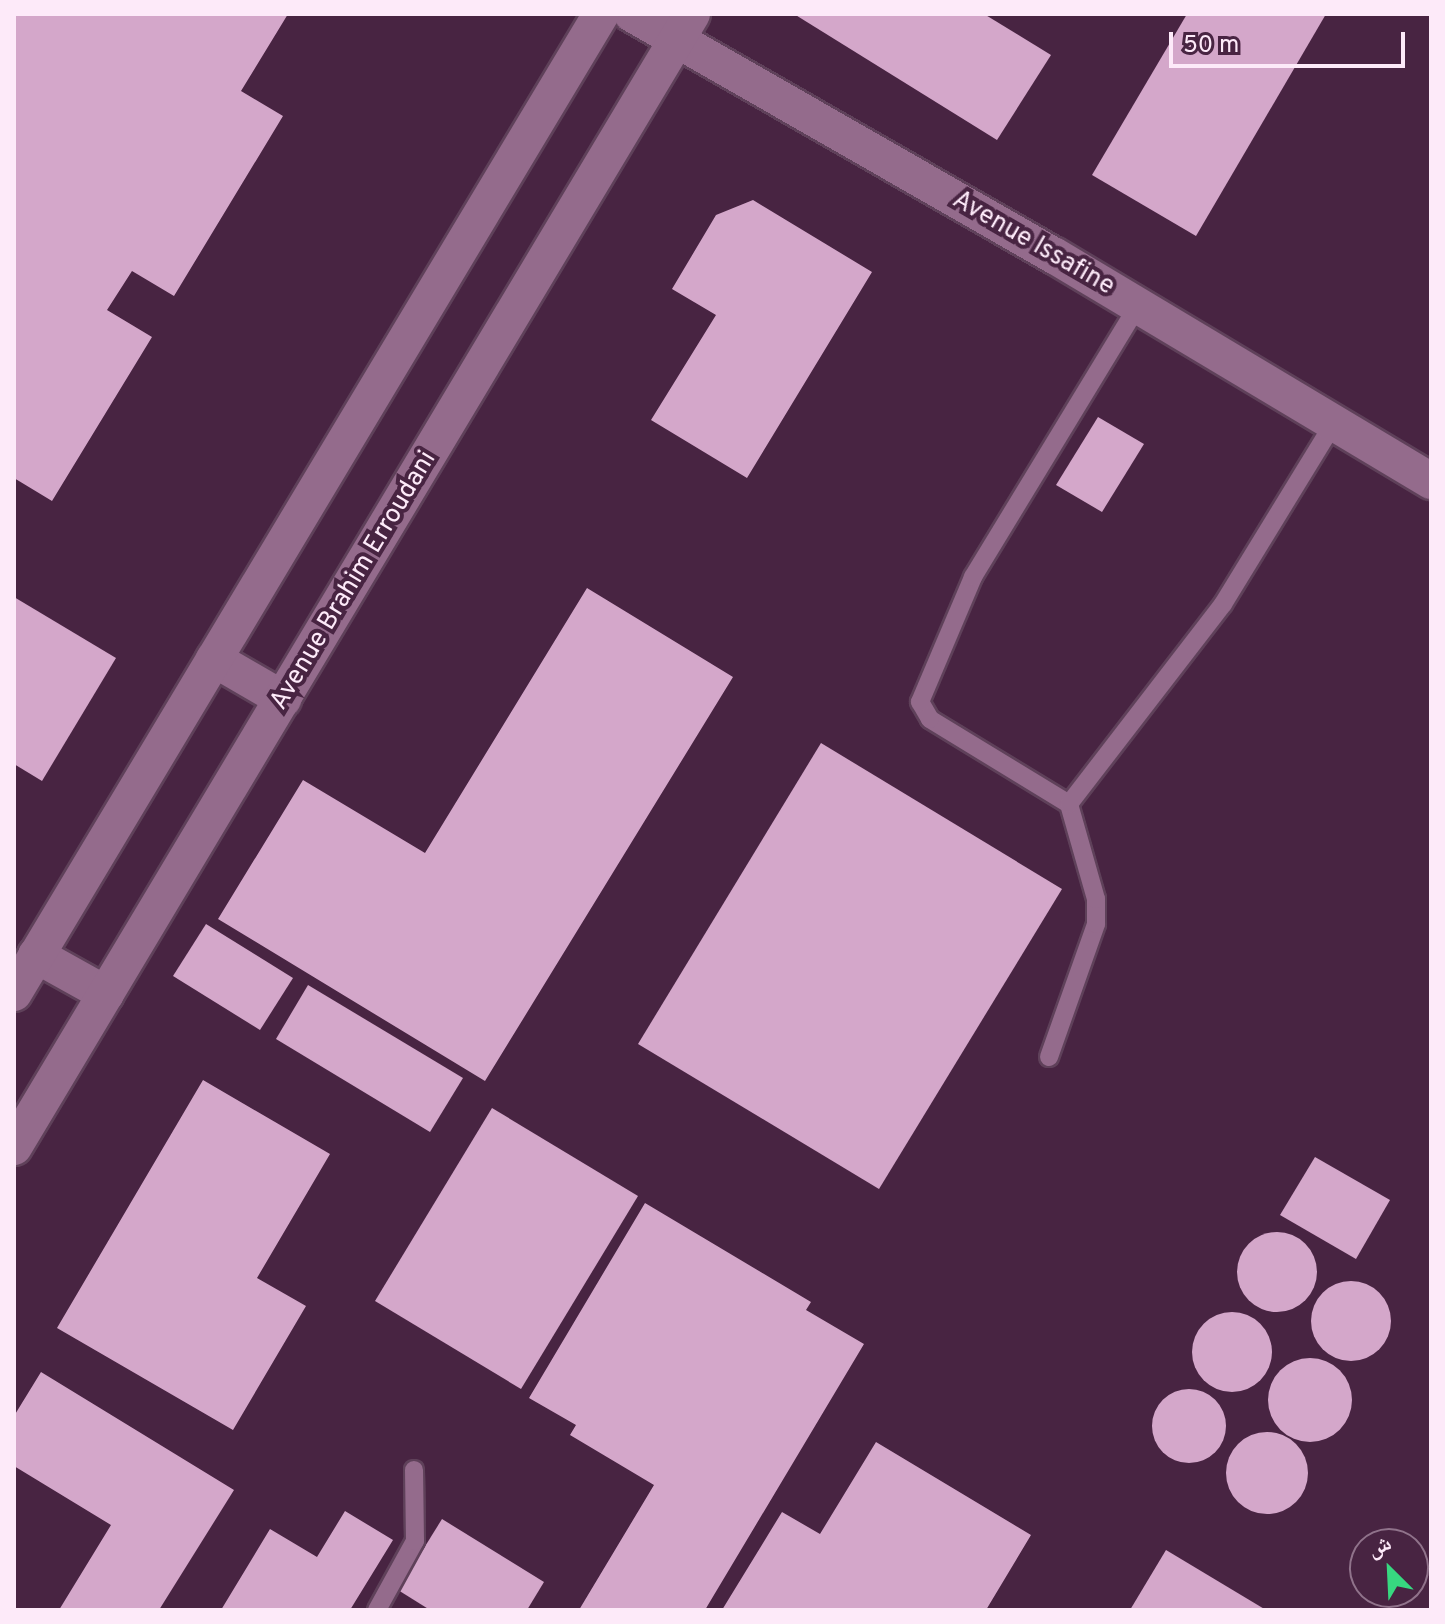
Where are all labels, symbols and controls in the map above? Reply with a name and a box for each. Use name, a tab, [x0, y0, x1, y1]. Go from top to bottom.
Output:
scale bar	[1173, 16, 1409, 66]
text: 50 m	[1183, 31, 1239, 61]
street label: Avenue Issafine	[946, 185, 1120, 303]
street label: Avenue Brahim Erroudani	[264, 446, 444, 716]
north arrow	[1349, 1528, 1429, 1608]
text: ش	[1364, 1530, 1396, 1565]

